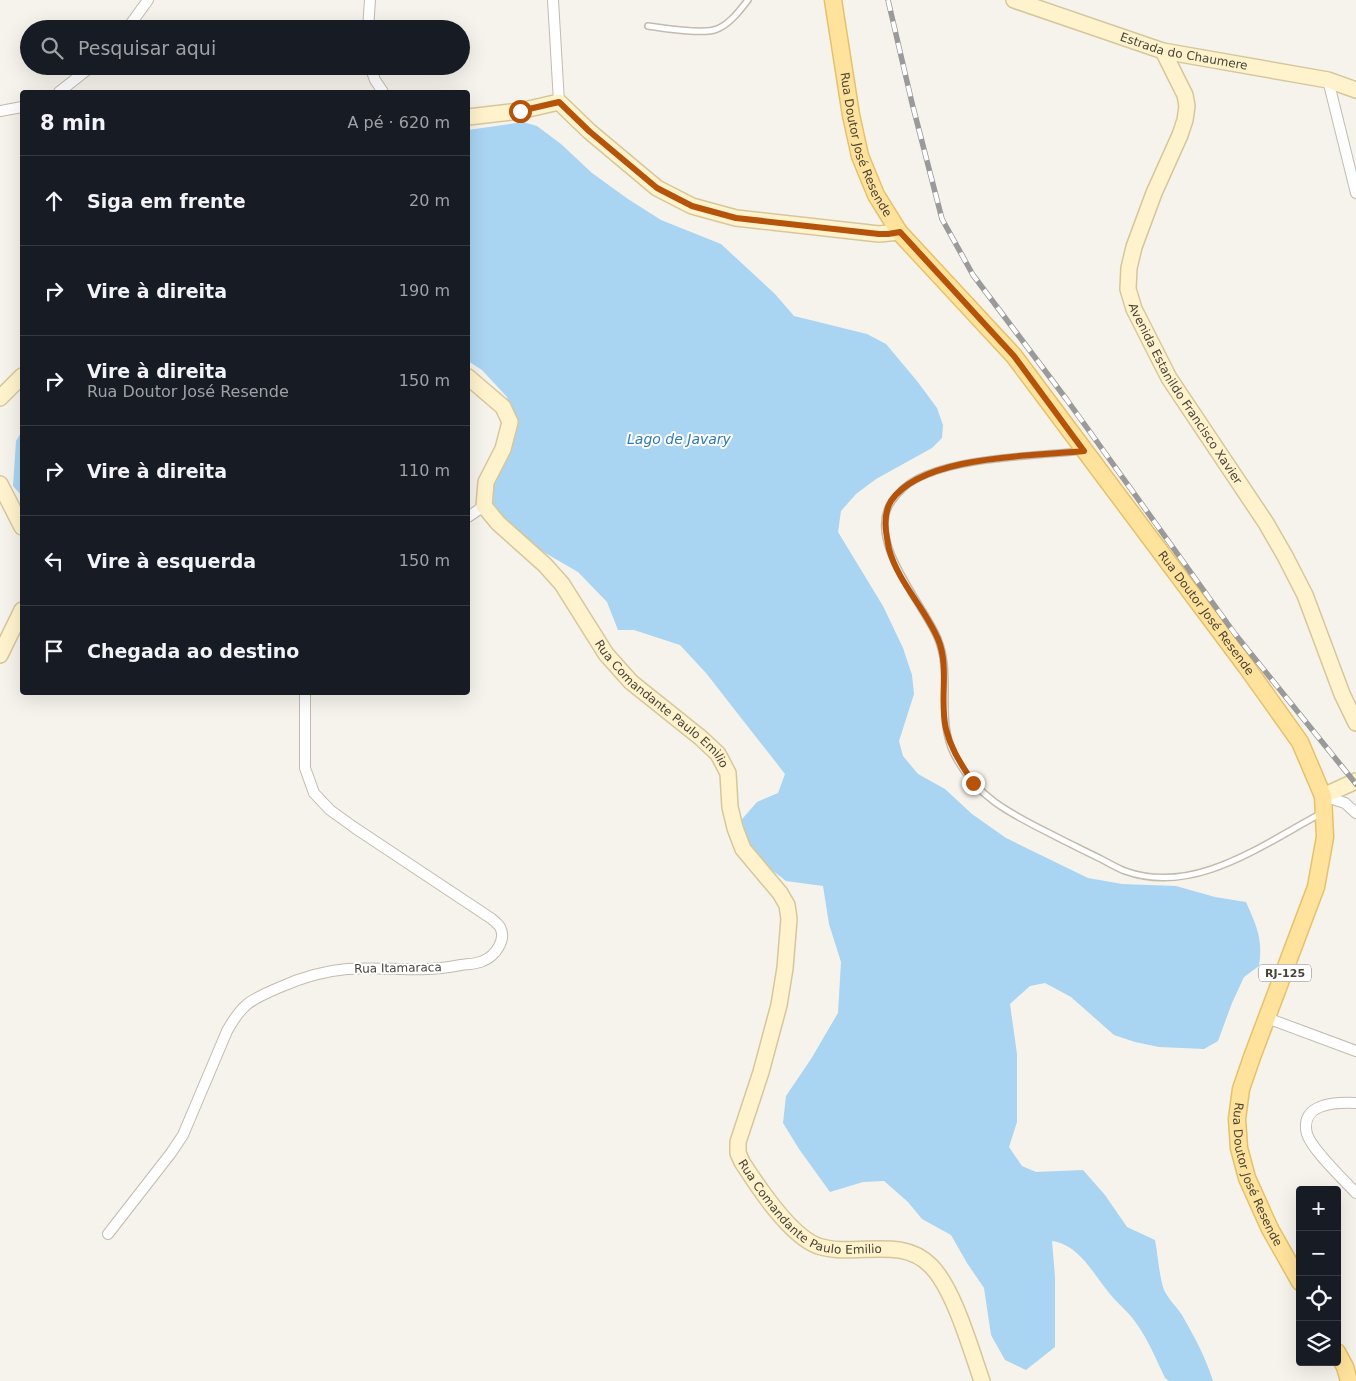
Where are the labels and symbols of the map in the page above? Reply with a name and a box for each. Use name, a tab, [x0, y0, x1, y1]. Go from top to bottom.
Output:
street label: Estrada do Chaumere	[1118, 30, 1249, 73]
street label: Rua Doutor José Resende	[837, 71, 895, 219]
route start	[509, 100, 532, 123]
street label: Avenida Estanildo Francisco Xavier	[1126, 302, 1245, 487]
water label: Lago de Javary	[627, 431, 732, 447]
street label: Rua Doutor José Resende	[1155, 548, 1257, 678]
street label: Rua Comandante Paulo Emilio	[592, 637, 731, 770]
route end	[962, 772, 985, 795]
street label: Rua Itamaraca	[354, 960, 442, 976]
road number: RJ-125	[1259, 964, 1311, 981]
street label: Rua Doutor José Resende	[1230, 1102, 1285, 1249]
street label: Rua Comandante Paulo Emilio	[735, 1157, 882, 1257]

